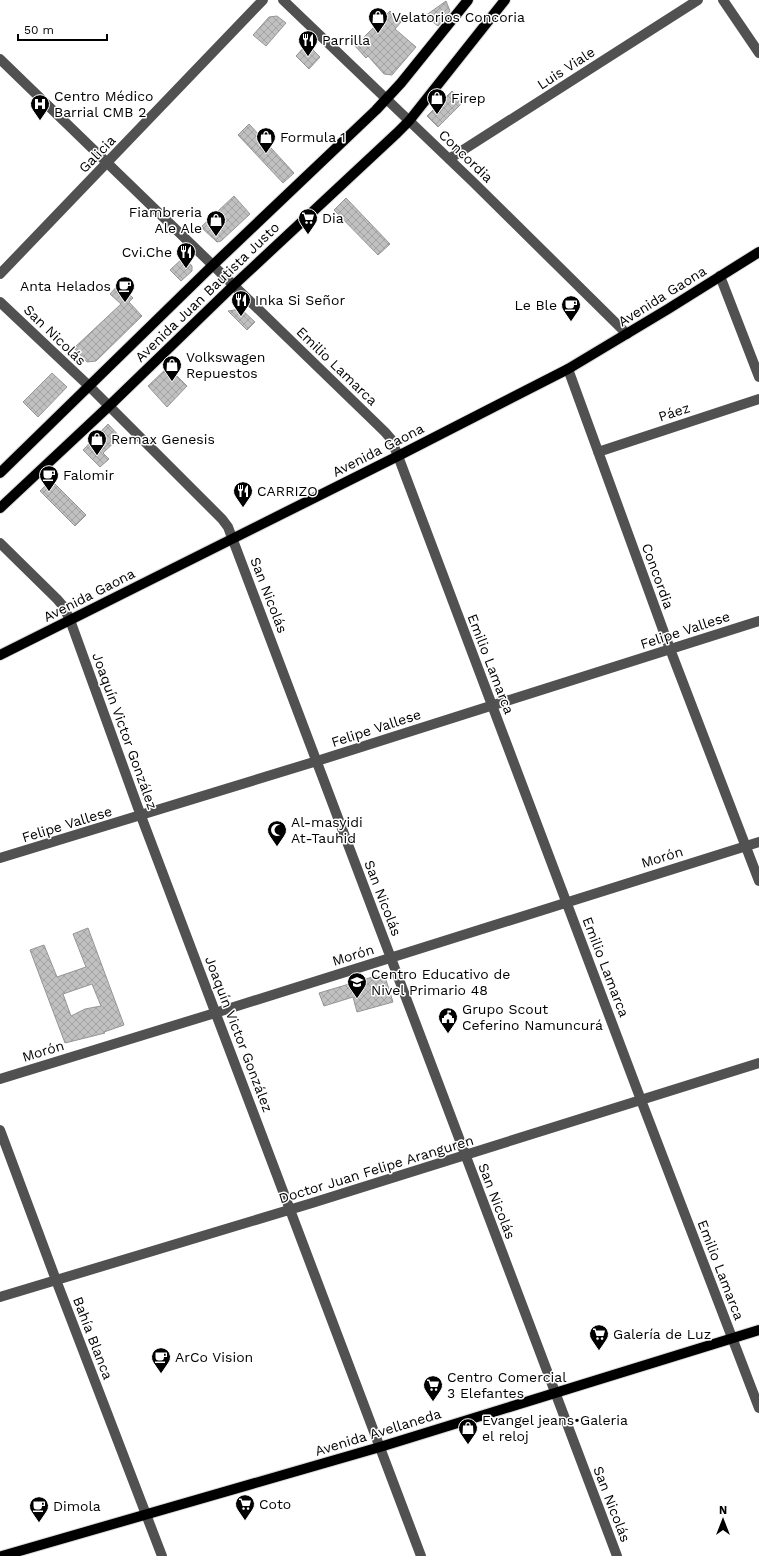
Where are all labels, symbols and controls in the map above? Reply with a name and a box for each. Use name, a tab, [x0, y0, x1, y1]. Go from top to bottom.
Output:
shop icon: Velatorios Concoria	[367, 6, 389, 34]
place label: Velatorios Concoria	[392, 9, 525, 25]
scale bar	[18, 16, 107, 42]
text: 50 m	[24, 23, 54, 37]
restaurant icon: Parrilla	[297, 29, 319, 57]
place label: Parrilla	[322, 32, 370, 48]
street label: Luis Viale	[534, 43, 598, 93]
shop icon: Firep	[426, 87, 448, 115]
place label: Centro Médico Barrial CMB 2	[54, 88, 153, 120]
place label: Firep	[451, 90, 486, 106]
hospital icon: Centro Médico Barrial CMB 2	[29, 93, 51, 121]
shop icon: Formula 1	[255, 126, 277, 154]
street label: Concordia	[436, 126, 496, 186]
place label: Formula 1	[280, 129, 346, 145]
street label: Galicia	[75, 132, 119, 176]
place label: Fiambreria Ale Ale	[129, 204, 202, 236]
supermarket icon: Dia	[297, 207, 319, 235]
shop icon: Fiambreria Ale Ale	[205, 209, 227, 237]
place label: Dia	[322, 210, 344, 226]
street label: Avenida Juan Bautista Justo	[132, 219, 282, 365]
restaurant icon: Cvi.Che	[175, 241, 197, 269]
place label: Cvi.Che	[122, 244, 172, 260]
street label: Avenida Gaona	[615, 262, 709, 329]
cafe icon: Anta Helados	[114, 275, 136, 303]
place label: Anta Helados	[20, 278, 111, 294]
restaurant icon: Inka Si Señor	[230, 289, 252, 317]
place label: Inka Si Señor	[255, 292, 345, 308]
cafe icon: Le Ble	[560, 294, 582, 322]
place label: Le Ble	[514, 297, 557, 313]
street label: San Nicolás	[21, 301, 89, 369]
street label: Emilio Lamarca	[293, 323, 381, 409]
place label: Volkswagen Repuestos	[186, 349, 266, 381]
shop icon: Volkswagen Repuestos	[161, 354, 183, 382]
street label: Páez	[656, 399, 692, 425]
street label: Avenida Gaona	[329, 420, 427, 480]
shop icon: Remax Genesis	[86, 428, 108, 456]
place label: Remax Genesis	[111, 431, 215, 447]
cafe icon: Falomir	[38, 464, 60, 492]
place label: Falomir	[63, 467, 114, 483]
restaurant icon: CARRIZO	[232, 480, 254, 508]
place label: CARRIZO	[257, 483, 318, 499]
street label: Concordia	[639, 541, 677, 611]
street label: San Nicolás	[247, 555, 291, 635]
street label: Avenida Gaona	[40, 565, 138, 625]
street label: Felipe Vallese	[638, 608, 732, 652]
street label: Emilio Lamarca	[465, 612, 517, 716]
street label: Joaquín Victor González	[89, 650, 161, 812]
street label: Felipe Vallese	[329, 706, 423, 750]
street label: Felipe Vallese	[20, 803, 114, 845]
place label: Al-masyidi At-Tauhid	[291, 814, 363, 846]
mosque icon: Al-masyidi At-Tauhid	[266, 819, 288, 847]
street label: Morón	[639, 843, 685, 871]
street label: San Nicolás	[361, 858, 405, 938]
street label: Emilio Lamarca	[580, 915, 632, 1019]
street label: Morón	[330, 941, 376, 969]
street label: Joaquín Victor González	[202, 954, 276, 1114]
place label: Centro Educativo de Nivel Primario 48	[371, 966, 510, 998]
school or university icon: Centro Educativo de Nivel Primario 48	[346, 971, 368, 999]
place label: Grupo Scout Ceferino Namuncurá	[462, 1001, 603, 1033]
public building icon: Grupo Scout Ceferino Namuncurá	[437, 1006, 459, 1034]
street label: Morón	[20, 1037, 66, 1065]
street label: Doctor Juan Felipe Aranguren	[277, 1132, 475, 1206]
street label: San Nicolás	[475, 1161, 519, 1241]
street label: Emilio Lamarca	[695, 1218, 747, 1322]
street label: Bahía Blanca	[70, 1294, 116, 1382]
supermarket icon: Galería de Luz	[588, 1323, 610, 1351]
place label: Galería de Luz	[613, 1326, 711, 1342]
cafe icon: ArCo Vision	[150, 1346, 172, 1374]
place label: ArCo Vision	[175, 1349, 253, 1365]
place label: Centro Comercial 3 Elefantes	[447, 1369, 567, 1401]
supermarket icon: Centro Comercial 3 Elefantes	[422, 1374, 444, 1402]
street label: Avenida Avellaneda	[313, 1405, 443, 1459]
place label: Evangel jeans•Galeria el reloj	[482, 1412, 628, 1444]
shop icon: Evangel jeans•Galeria el reloj	[457, 1417, 479, 1445]
street label: San Nicolás	[590, 1464, 634, 1544]
supermarket icon: Coto	[234, 1493, 256, 1521]
cafe icon: Dimola	[28, 1495, 50, 1523]
place label: Coto	[259, 1496, 291, 1512]
place label: Dimola	[53, 1498, 101, 1514]
north arrow	[703, 1500, 743, 1540]
text: N	[719, 1504, 727, 1517]

